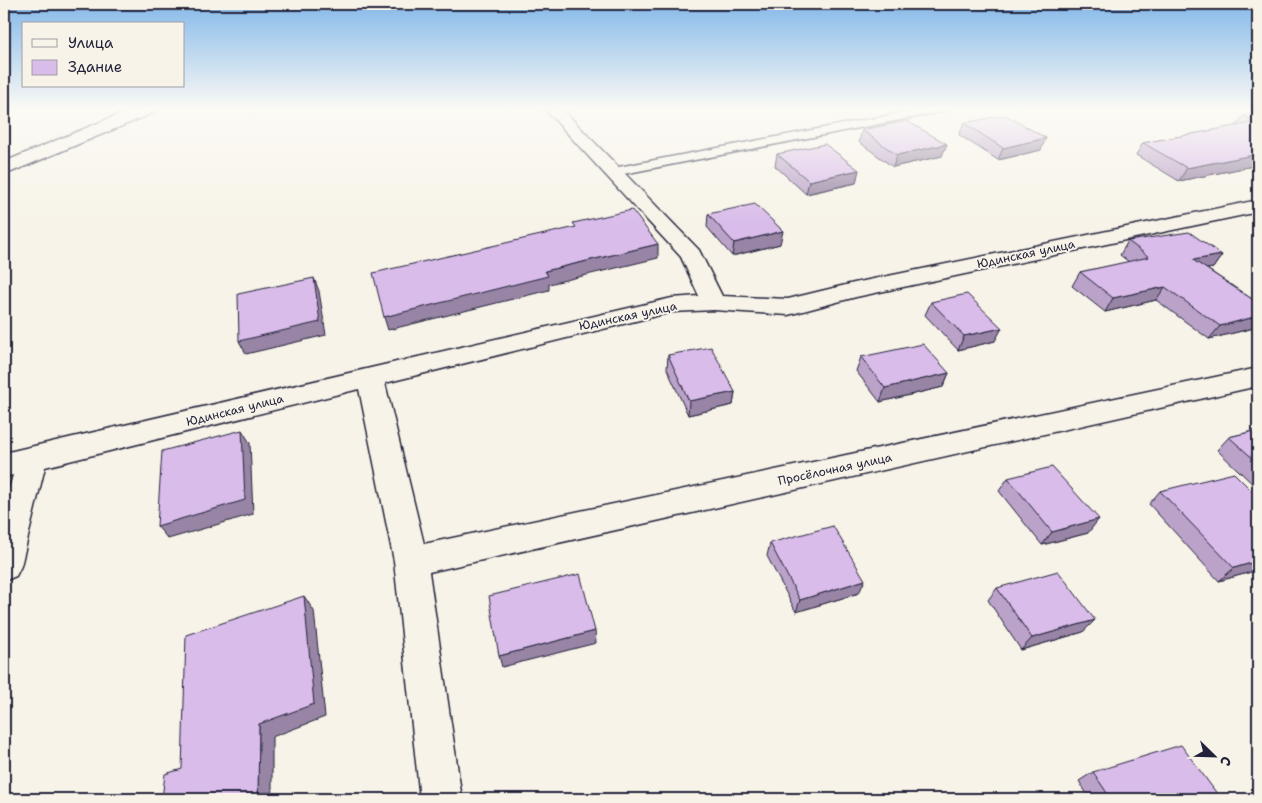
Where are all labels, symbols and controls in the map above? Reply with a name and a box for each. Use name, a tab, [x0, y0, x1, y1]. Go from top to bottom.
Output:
legend	[22, 22, 185, 88]
text: Улица	[68, 33, 114, 53]
text: Здание	[68, 57, 122, 77]
street label: Юдинская улица	[976, 236, 1077, 272]
street label: Юдинская улица	[578, 298, 679, 334]
street label: Юдинская улица	[185, 390, 286, 430]
street label: Просёлочная улица	[777, 449, 894, 489]
north arrow	[1190, 730, 1240, 780]
text: С	[1216, 754, 1236, 769]

